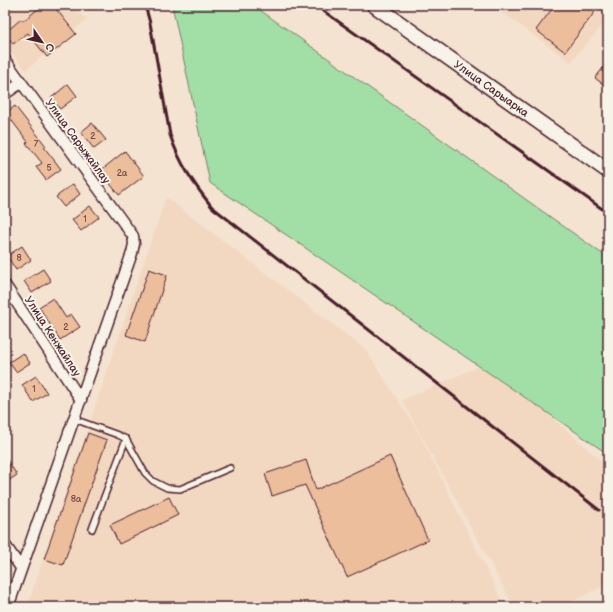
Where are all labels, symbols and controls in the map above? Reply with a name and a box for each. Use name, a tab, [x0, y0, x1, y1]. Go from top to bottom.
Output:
north arrow	[22, 22, 62, 62]
text: С	[42, 41, 57, 54]
street label: Улица Сарыарка	[451, 58, 531, 120]
street label: Улица Сарыжайлау	[42, 96, 113, 186]
house number: 2	[90, 131, 96, 142]
house number: 7	[34, 139, 39, 150]
house number: 5	[46, 163, 52, 174]
house number: 2а	[117, 168, 128, 179]
house number: 1	[83, 214, 87, 225]
house number: 8	[16, 253, 22, 264]
street label: Улица Кенжайлау	[22, 294, 83, 379]
house number: 2	[63, 322, 69, 333]
house number: 1	[32, 384, 36, 395]
house number: 8а	[71, 494, 82, 505]

